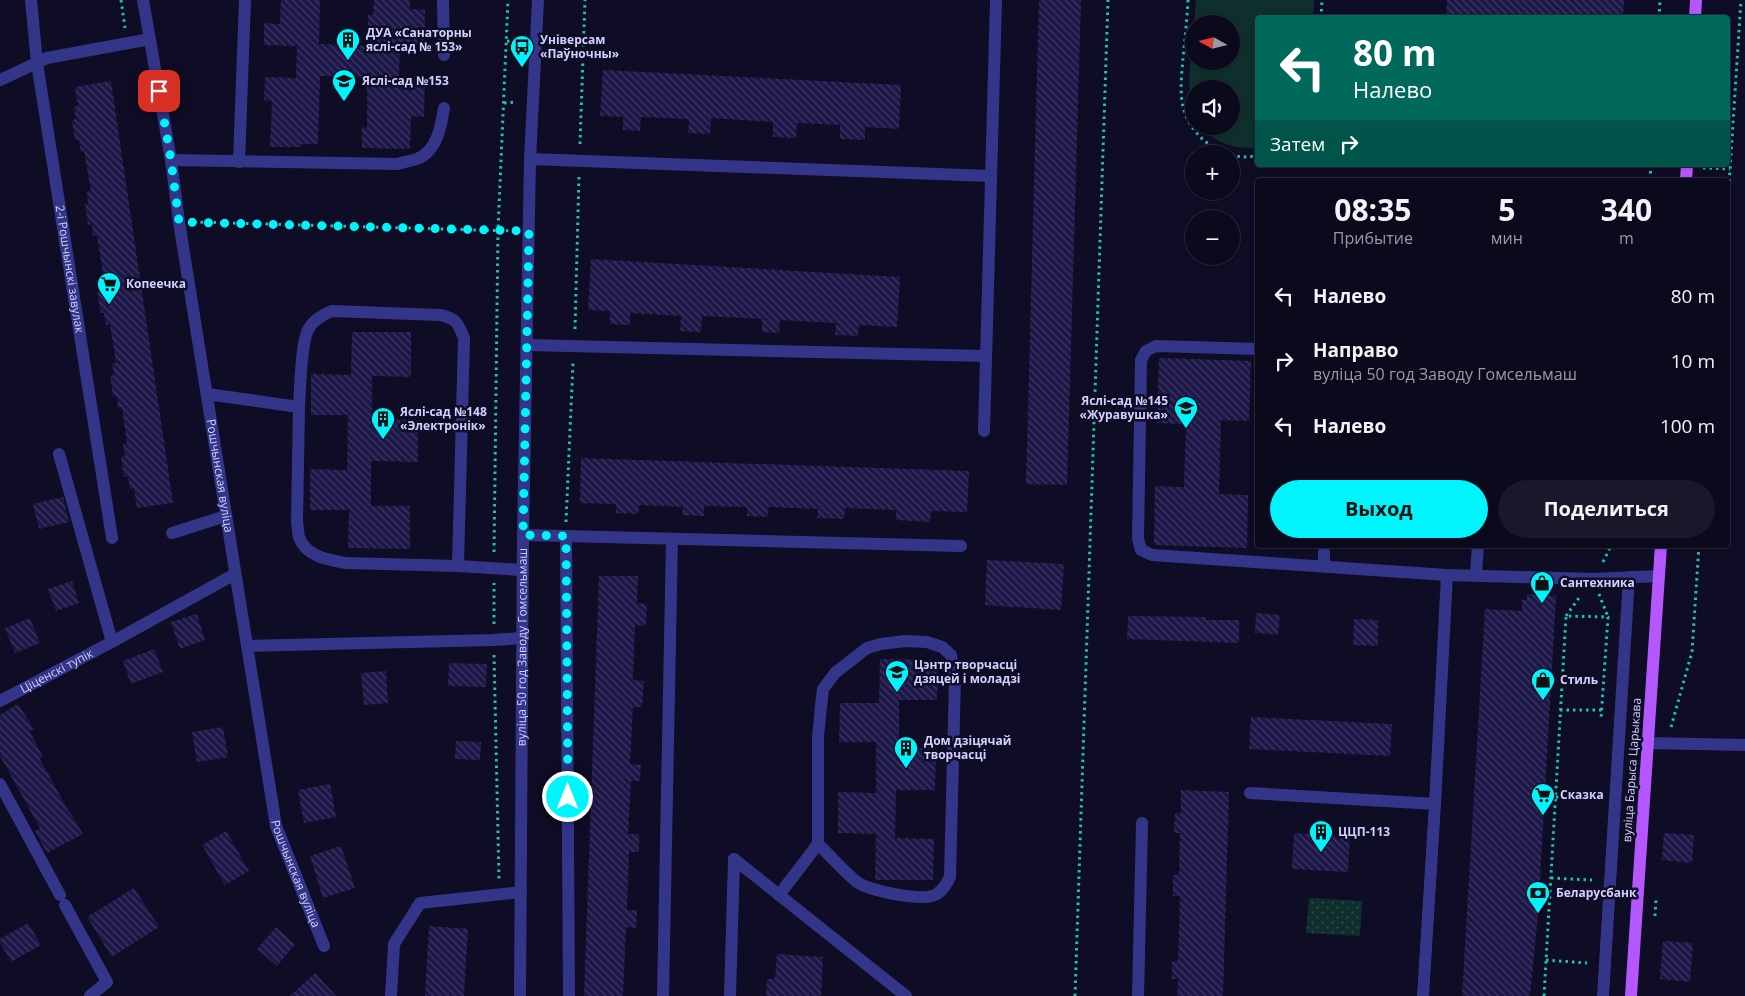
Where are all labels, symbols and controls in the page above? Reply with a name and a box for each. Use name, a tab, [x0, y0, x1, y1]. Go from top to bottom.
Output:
north arrow	[1185, 15, 1240, 70]
map controls	[1185, 15, 1240, 265]
place label: ДУА «Санаторны яслі-сад № 153»	[366, 24, 472, 55]
building icon: ДУА «Санаторны яслі-сад № 153»	[335, 27, 361, 61]
text: 80 m	[1353, 29, 1436, 76]
place label: Універсам «Паўночны»	[540, 31, 619, 62]
bus stop icon: Універсам «Паўночны»	[509, 34, 535, 68]
icon: left	[1270, 35, 1335, 100]
school or university icon: Яслі-сад №153	[331, 68, 357, 102]
pin	[138, 70, 180, 112]
place label: Яслі-сад №153	[361, 72, 449, 89]
text: Налево	[1353, 74, 1432, 104]
icon: arrive	[145, 77, 173, 105]
button: sound	[1185, 80, 1240, 135]
icon: right	[1335, 130, 1363, 158]
text: Затем	[1270, 131, 1325, 157]
button: +	[1185, 145, 1240, 200]
text: 08:35	[1334, 189, 1411, 230]
text: 5	[1498, 189, 1515, 230]
text: 340	[1601, 189, 1652, 230]
street label: 2-і Рошчынскі завулак	[52, 204, 89, 335]
button: −	[1185, 210, 1240, 265]
text: Прибытие	[1333, 227, 1413, 249]
text: мин	[1491, 227, 1523, 249]
text: m	[1619, 227, 1634, 249]
supermarket icon: Копеечка	[96, 271, 122, 305]
place label: Копеечка	[126, 275, 186, 292]
icon: left	[1270, 282, 1298, 310]
text: Налево	[1313, 283, 1386, 309]
text: 80 m	[1671, 283, 1715, 309]
text: Направо	[1313, 337, 1399, 363]
icon: right	[1270, 347, 1298, 375]
text: 10 m	[1671, 348, 1715, 374]
text: вуліца 50 год Заводу Гомсельмаш	[1313, 363, 1577, 385]
place label: Яслі-сад №145 «Журавушка»	[1080, 392, 1168, 423]
school or university icon: Яслі-сад №145 «Журавушка»	[1173, 395, 1199, 429]
place label: Яслі-сад №148 «Электронік»	[399, 403, 487, 434]
building icon: Яслі-сад №148 «Электронік»	[370, 406, 396, 440]
icon: left	[1270, 412, 1298, 440]
text: Налево	[1313, 413, 1386, 439]
text: 100 m	[1660, 413, 1715, 439]
street label: Рошчынская вуліца	[203, 418, 238, 534]
button: Выход	[1270, 480, 1488, 538]
button: Поделиться	[1498, 480, 1715, 538]
street label: вуліца 50 год Заводу Гомсельмаш	[513, 548, 531, 746]
shop icon: Сантехника	[1529, 570, 1555, 604]
place label: Сантехника	[1560, 574, 1635, 591]
street label: Ціценскі тупік	[17, 644, 97, 697]
place label: Цэнтр творчасці дзяцей і моладзі	[914, 656, 1020, 687]
school or university icon: Цэнтр творчасці дзяцей і моладзі	[884, 659, 910, 693]
shop icon: Стиль	[1530, 667, 1556, 701]
place label: Стиль	[1560, 671, 1598, 688]
street label: вуліца Барыса Царыкава	[1618, 697, 1645, 843]
place label: Дом дзіцячай творчасці	[924, 732, 1011, 763]
building icon: Дом дзіцячай творчасці	[893, 735, 919, 769]
position arrow	[541, 770, 593, 822]
supermarket icon: Сказка	[1530, 782, 1556, 816]
place label: Сказка	[1560, 786, 1604, 803]
street label: Рошчынская вуліца	[267, 819, 325, 930]
building icon: ЦЦП-113	[1308, 819, 1334, 853]
place label: ЦЦП-113	[1338, 823, 1390, 840]
bank icon: Беларусбанк	[1525, 880, 1551, 914]
place label: Беларусбанк	[1556, 884, 1637, 901]

